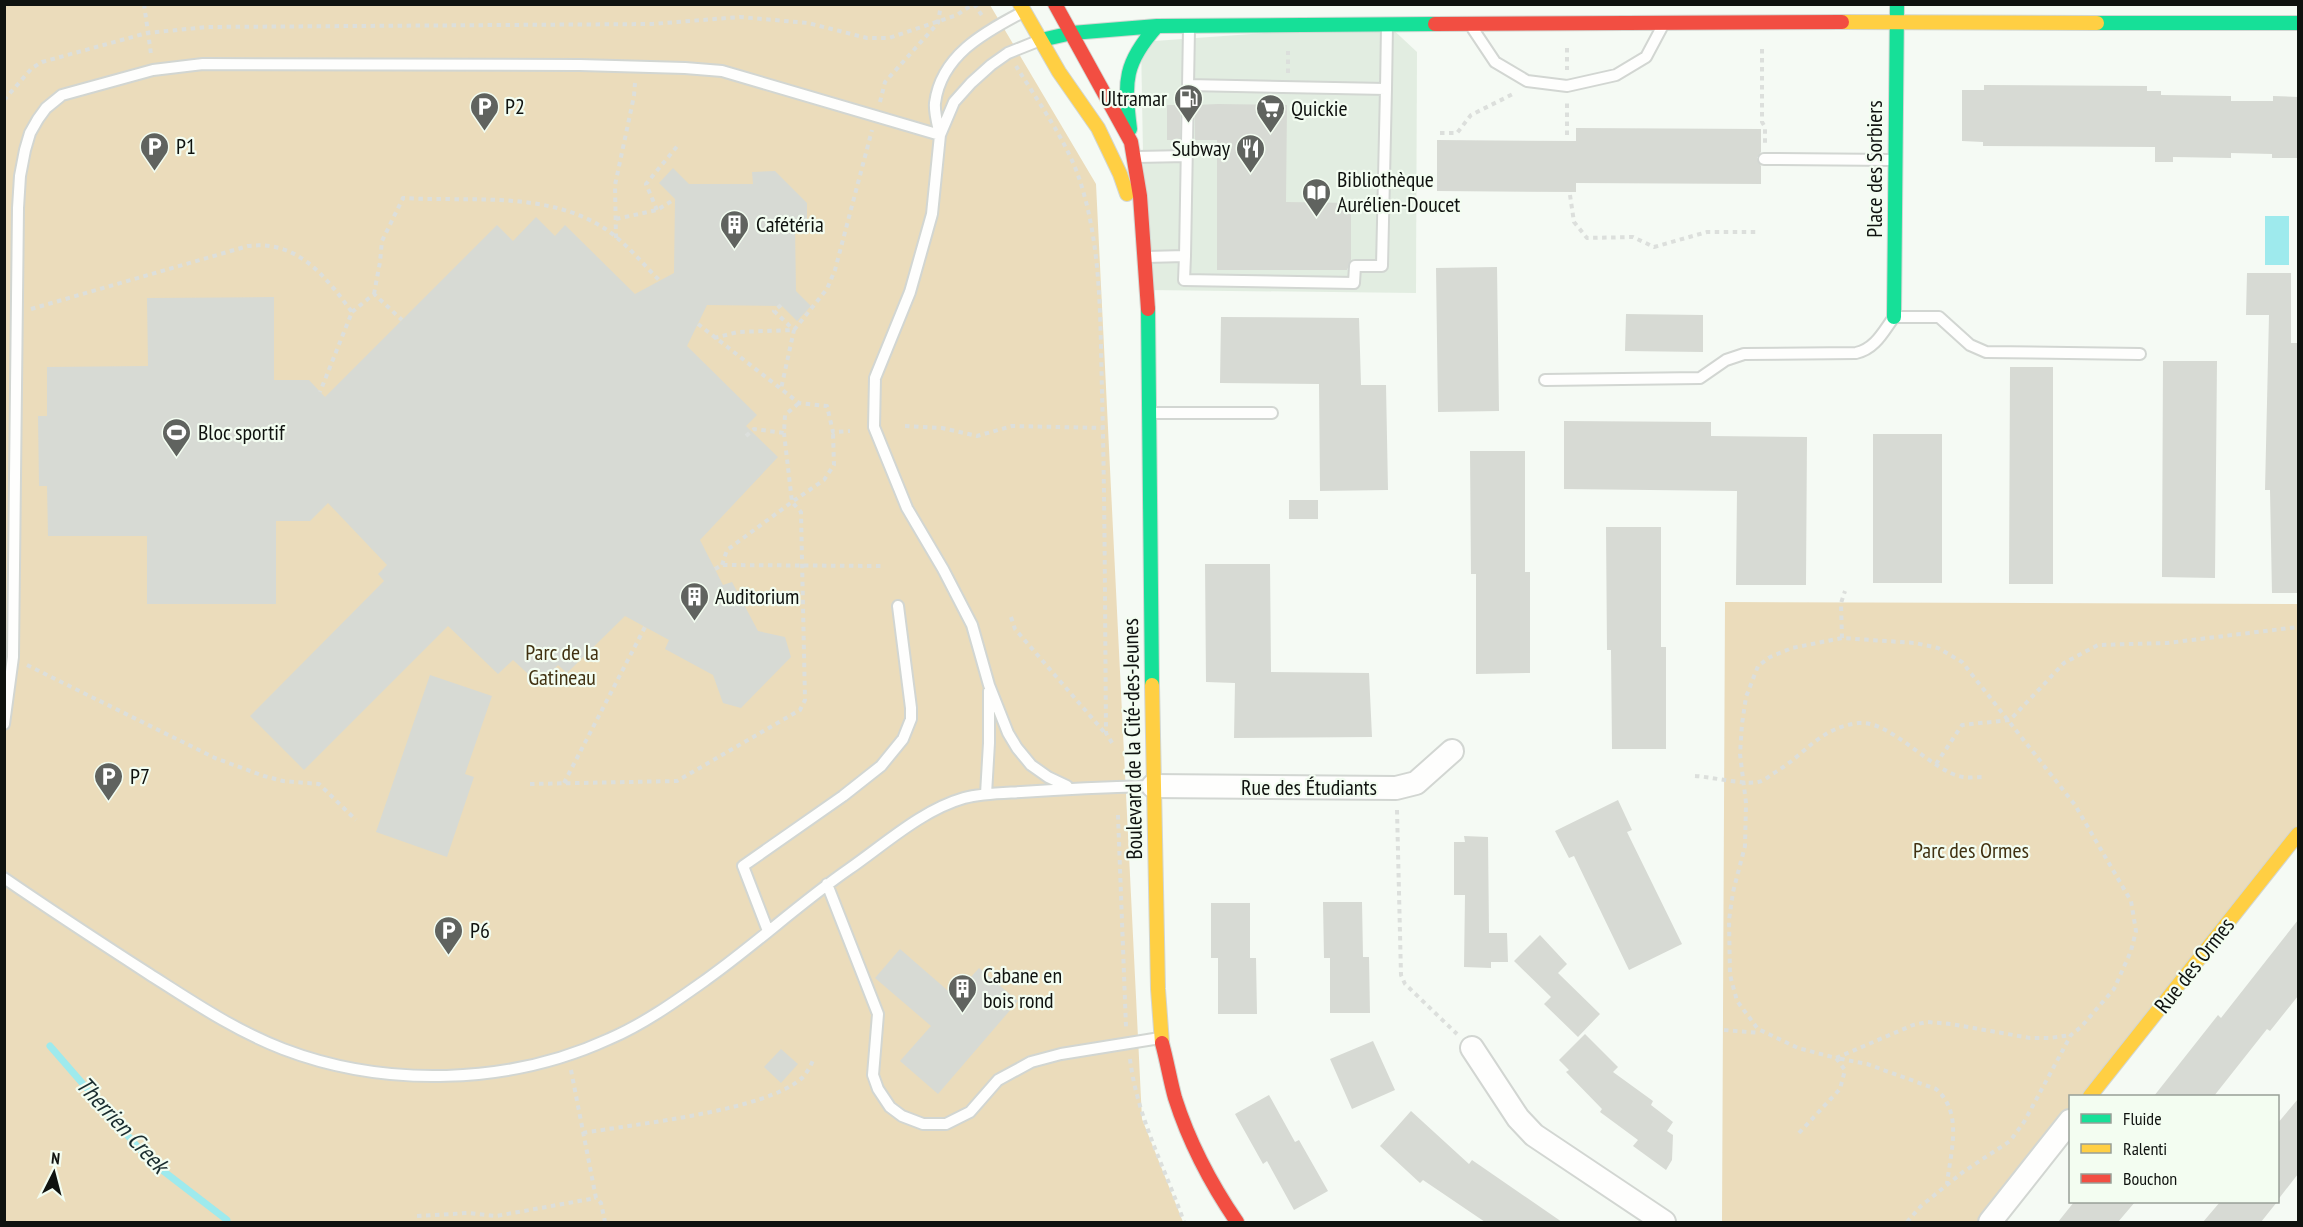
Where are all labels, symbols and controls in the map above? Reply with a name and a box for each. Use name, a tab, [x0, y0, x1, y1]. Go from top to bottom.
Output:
fuel station icon: Ultramar	[1172, 82, 1204, 124]
place label: Ultramar	[1100, 84, 1167, 112]
parking icon: P2	[468, 90, 500, 132]
place label: P2	[505, 92, 525, 120]
supermarket icon: Quickie	[1254, 92, 1286, 134]
place label: Quickie	[1291, 94, 1348, 122]
street label: Place des Sorbiers	[1860, 100, 1888, 238]
parking icon: P1	[139, 130, 171, 172]
place label: P1	[176, 132, 196, 160]
restaurant icon: Subway	[1235, 132, 1267, 174]
place label: Subway	[1172, 134, 1231, 162]
place label: Bibliothèque Aurélien-Doucet	[1337, 165, 1460, 218]
library icon: Bibliothèque Aurélien-Doucet	[1300, 176, 1332, 218]
building icon: Cafétéria	[719, 208, 751, 250]
place label: Cafétéria	[756, 210, 824, 238]
sports icon: Bloc sportif	[161, 416, 193, 458]
place label: Bloc sportif	[198, 418, 286, 446]
building icon: Auditorium	[678, 580, 710, 622]
place label: Auditorium	[715, 582, 799, 610]
street label: Boulevard de la Cité-des-Jeunes	[1116, 618, 1148, 860]
park label: Parc de la Gatineau	[525, 638, 599, 691]
parking icon: P7	[93, 760, 125, 802]
place label: P7	[130, 762, 150, 790]
street label: Rue des Étudiants	[1241, 773, 1377, 801]
park label: Parc des Ormes	[1913, 836, 2029, 864]
street label: Rue des Ormes	[2148, 912, 2240, 1018]
parking icon: P6	[433, 914, 465, 956]
place label: P6	[470, 916, 490, 944]
place label: Cabane en bois rond	[983, 961, 1062, 1014]
building icon: Cabane en bois rond	[946, 972, 978, 1014]
water label: Therrien Creek	[70, 1070, 177, 1182]
legend	[2069, 1095, 2279, 1203]
text: Fluide	[2123, 1107, 2162, 1130]
text: Ralenti	[2123, 1137, 2167, 1160]
north arrow	[24, 1143, 84, 1203]
text: N	[50, 1148, 61, 1168]
text: Bouchon	[2123, 1167, 2177, 1190]

